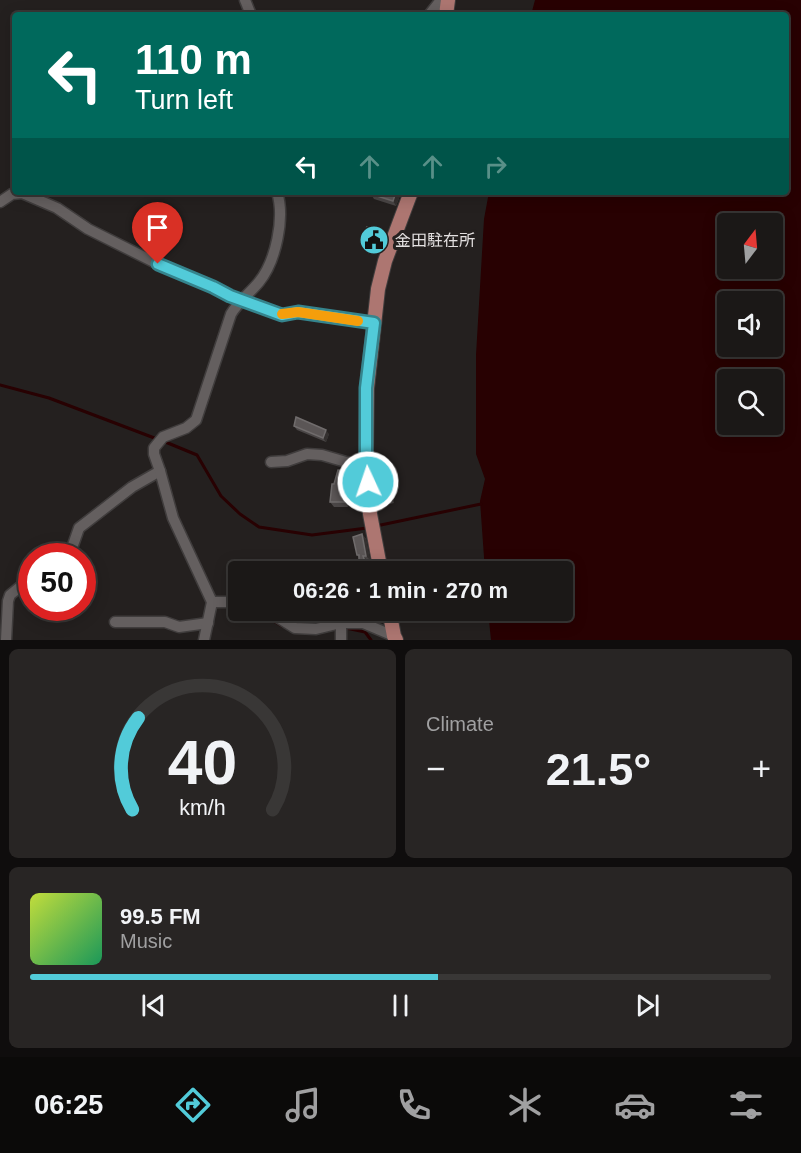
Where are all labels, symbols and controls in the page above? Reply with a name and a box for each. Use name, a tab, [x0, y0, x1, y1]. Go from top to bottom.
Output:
icon: left	[36, 36, 114, 114]
text: 110 m	[135, 36, 252, 83]
text: Turn left	[135, 85, 233, 115]
icon: left	[290, 150, 323, 183]
icon: ahead	[353, 150, 386, 183]
icon: ahead	[416, 150, 449, 183]
icon: right	[479, 150, 512, 183]
pin	[132, 202, 183, 264]
icon: arrive	[141, 211, 174, 244]
north arrow	[717, 213, 783, 279]
map controls	[717, 213, 783, 435]
public building icon: 金田駐在所	[358, 224, 390, 256]
place label: 金田駐在所	[395, 232, 475, 249]
button: sound	[717, 291, 783, 357]
button: search	[717, 369, 783, 435]
position arrow	[336, 450, 400, 514]
speed limit sign: 50	[18, 543, 96, 621]
text: 06:26 · 1 min · 270 m	[293, 578, 508, 603]
text: Climate	[426, 713, 494, 735]
text: 40	[168, 728, 237, 797]
text: 21.5°	[546, 744, 651, 795]
text: −	[426, 750, 445, 787]
text: +	[752, 750, 771, 787]
text: km/h	[179, 797, 226, 821]
text: 99.5 FM	[120, 904, 201, 929]
text: Music	[120, 930, 172, 952]
icon: previous	[137, 989, 170, 1022]
icon: pause	[384, 989, 417, 1022]
icon: next	[631, 989, 664, 1022]
icon: directions	[172, 1084, 214, 1126]
icon: music	[282, 1084, 324, 1126]
icon: phone	[393, 1084, 435, 1126]
icon: climate	[504, 1084, 546, 1126]
icon: car	[614, 1084, 656, 1126]
icon: filters	[725, 1084, 767, 1126]
text: 06:25	[34, 1090, 103, 1120]

